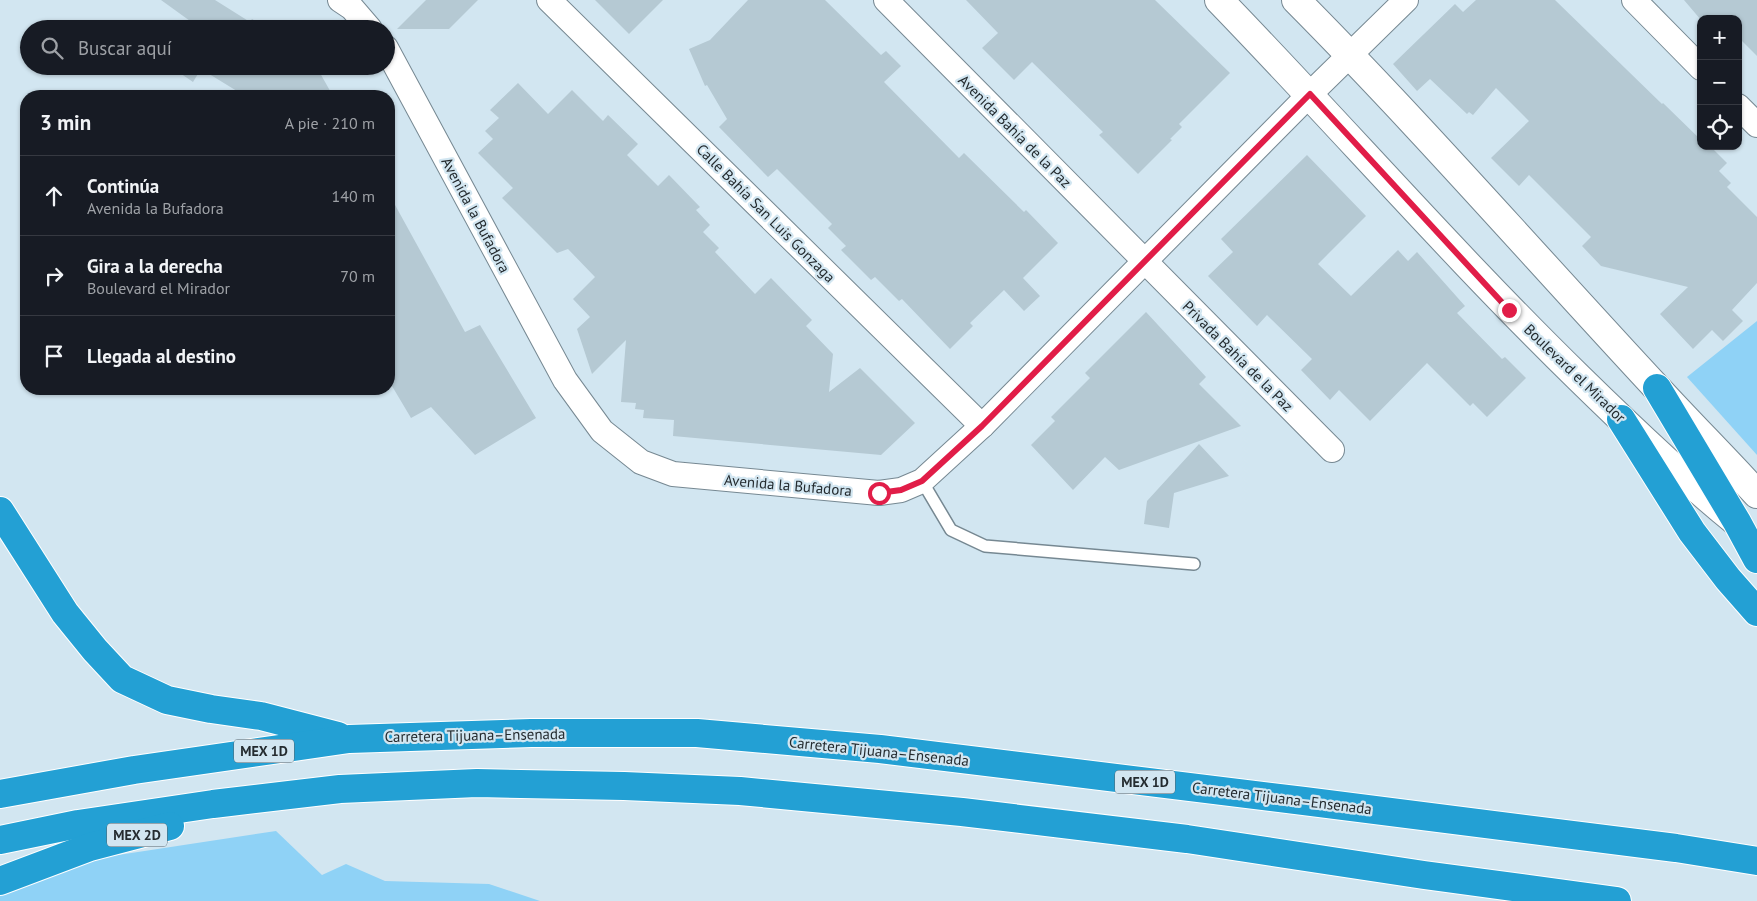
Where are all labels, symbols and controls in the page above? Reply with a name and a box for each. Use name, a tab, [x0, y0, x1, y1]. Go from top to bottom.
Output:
map controls	[1697, 15, 1742, 150]
button: +	[1697, 15, 1742, 60]
search box	[20, 20, 395, 75]
icon: search	[38, 34, 66, 62]
text: Buscar aquí	[78, 36, 172, 60]
button: −	[1697, 60, 1742, 105]
street label: Avenida Bahía de la Paz	[955, 71, 1075, 191]
button: locate	[1697, 105, 1742, 150]
text: 3 min	[40, 109, 91, 136]
text: A pie · 210 m	[285, 113, 375, 133]
street label: Calle Bahía San Luis Gonzaga	[693, 140, 839, 286]
street label: Avenida la Bufadora	[438, 154, 514, 276]
text: Continúa	[87, 174, 159, 198]
icon: ahead	[40, 182, 68, 210]
text: 140 m	[332, 186, 375, 206]
text: Avenida la Bufadora	[87, 198, 224, 218]
text: Gira a la derecha	[87, 254, 223, 278]
icon: right	[40, 262, 68, 290]
text: 70 m	[340, 266, 375, 286]
text: Boulevard el Mirador	[87, 278, 230, 298]
street label: Privada Bahía de la Paz	[1179, 297, 1297, 415]
route end	[1498, 299, 1521, 322]
street label: Boulevard el Mirador	[1520, 320, 1630, 426]
icon: arrive	[40, 342, 68, 370]
text: Llegada al destino	[87, 344, 236, 368]
street label: Avenida la Bufadora	[723, 470, 853, 500]
route start	[868, 482, 891, 505]
street label: Carretera Tijuana–Ensenada	[384, 724, 566, 746]
street label: Carretera Tijuana–Ensenada	[788, 732, 970, 770]
road number: MEX 1D	[234, 739, 294, 762]
road number: MEX 1D	[1115, 770, 1175, 794]
street label: Carretera Tijuana–Ensenada	[1191, 778, 1373, 818]
road number: MEX 2D	[107, 824, 167, 846]

